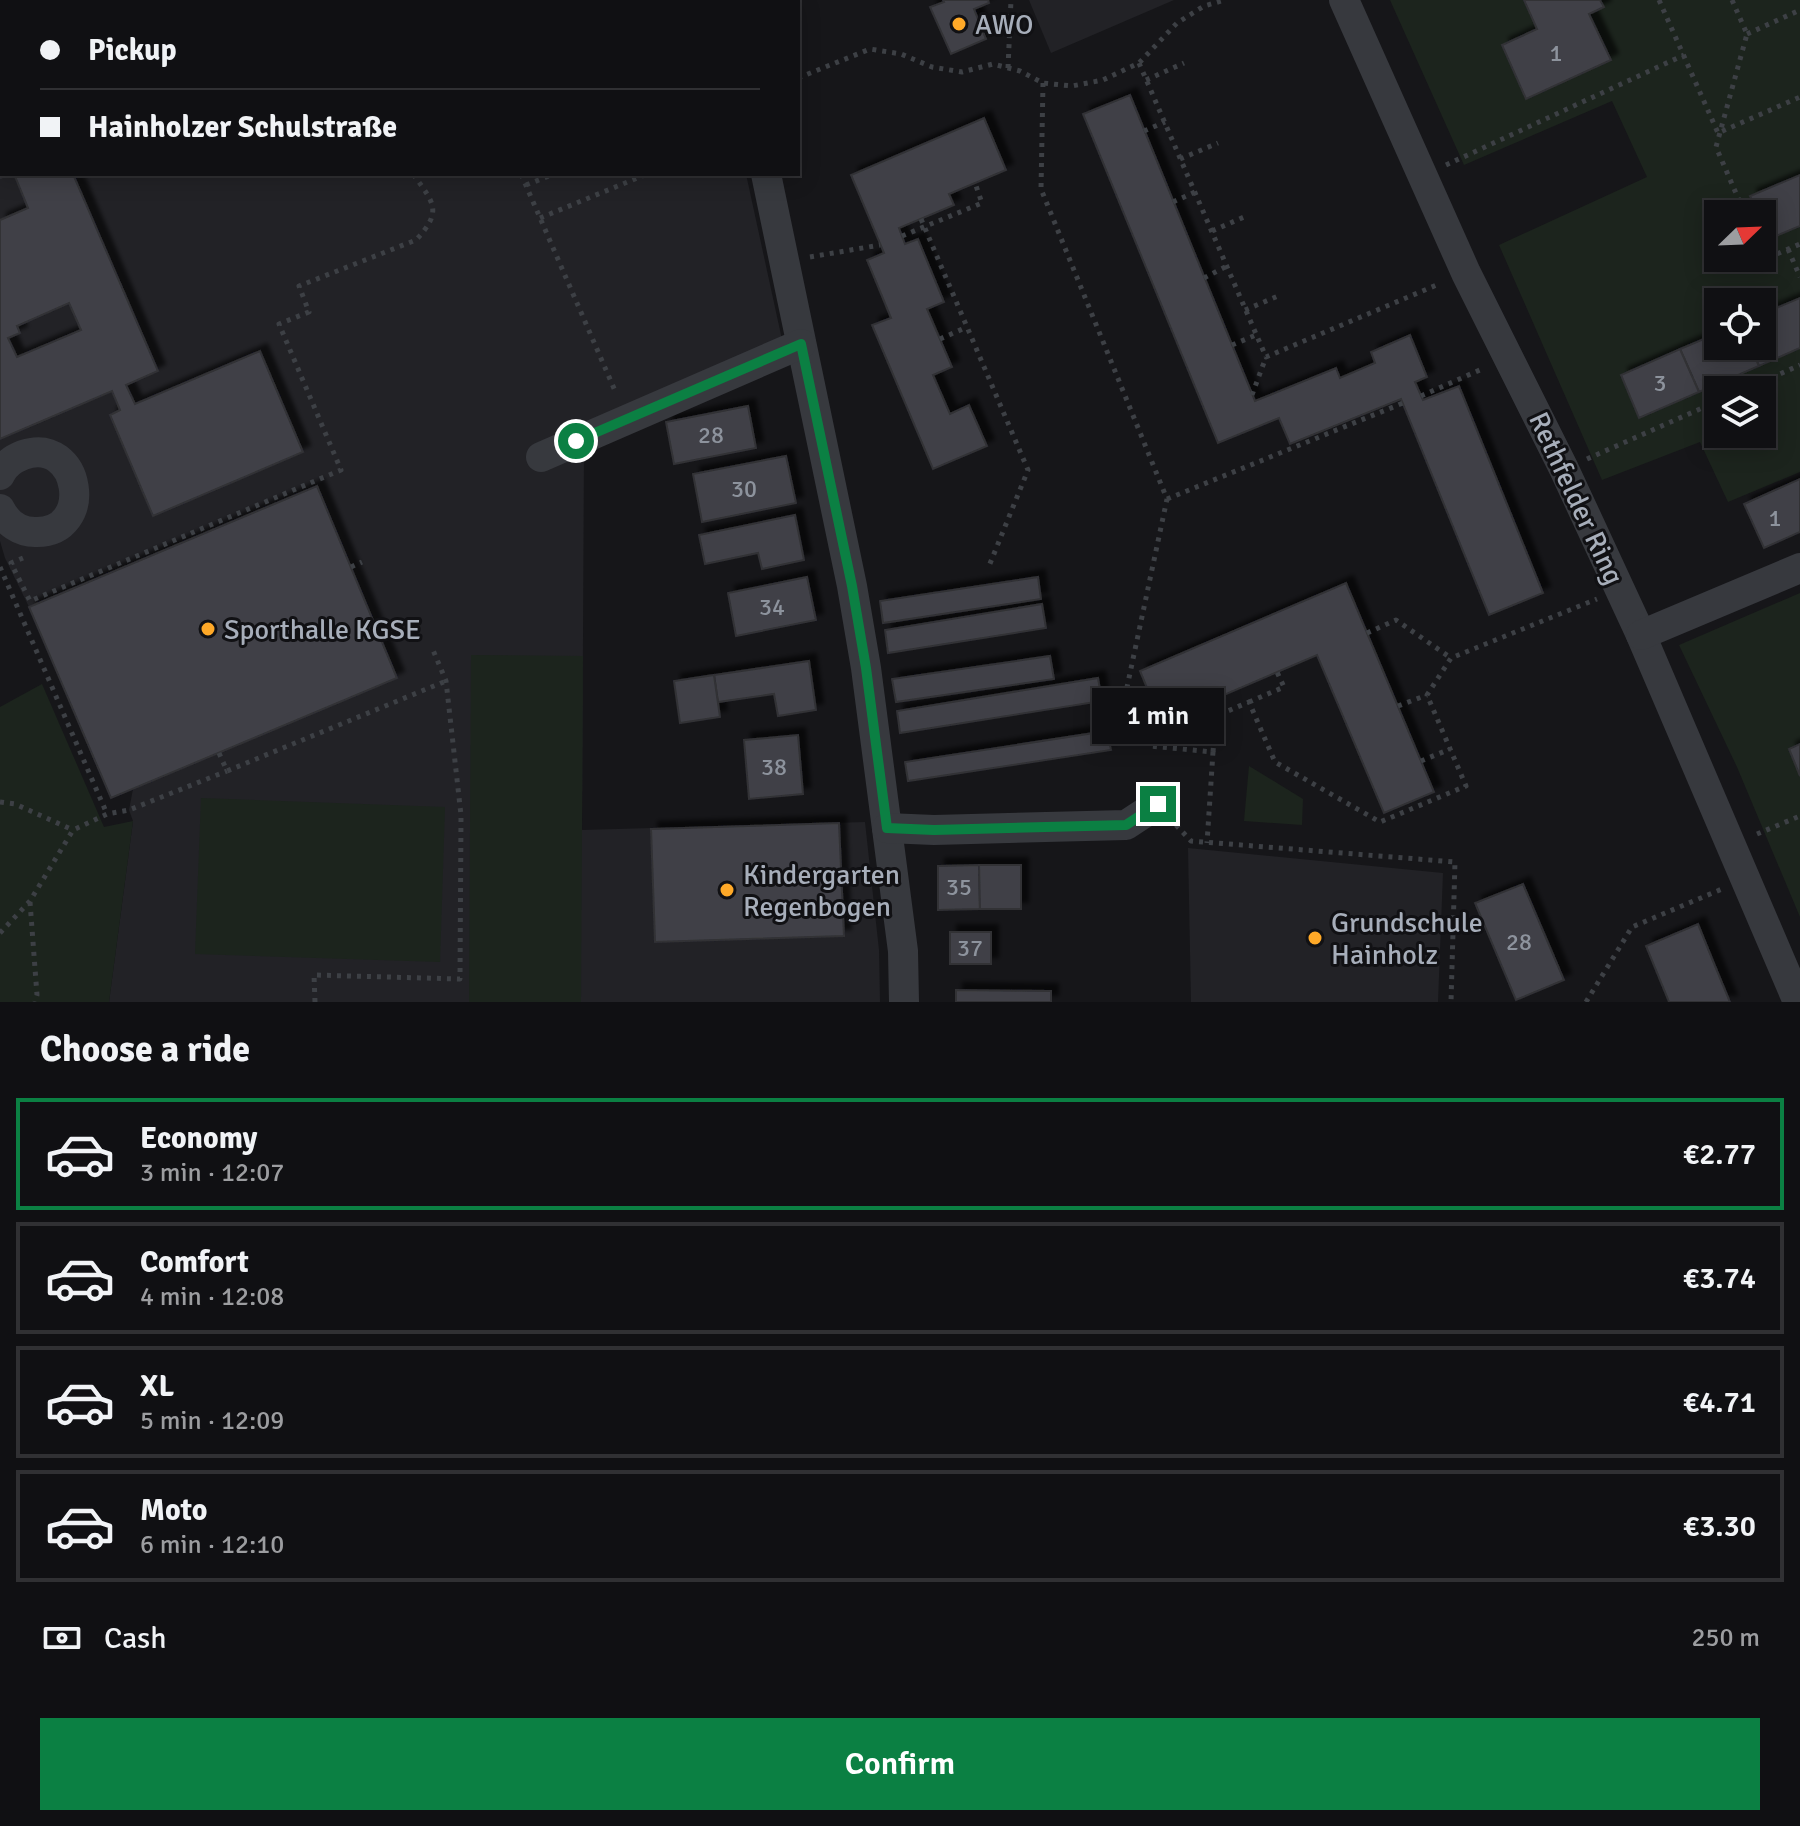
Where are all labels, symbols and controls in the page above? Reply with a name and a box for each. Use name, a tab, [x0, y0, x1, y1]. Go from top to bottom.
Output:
place label: AWO	[975, 8, 1033, 42]
marker: AWO	[950, 15, 968, 33]
text: Pickup	[88, 32, 177, 69]
house number: 1	[1550, 38, 1562, 68]
text: Hainholzer Schulstraße	[88, 109, 397, 146]
north arrow	[1704, 200, 1776, 272]
map controls	[1704, 200, 1776, 448]
button: locate	[1704, 288, 1776, 360]
house number: 3	[1654, 368, 1666, 398]
button: layers	[1704, 376, 1776, 448]
street label: Rethfelder Ring	[1521, 407, 1631, 590]
house number: 28	[698, 420, 724, 450]
route start	[558, 423, 594, 459]
house number: 30	[731, 474, 757, 504]
house number: 1	[1769, 503, 1781, 533]
house number: 34	[759, 592, 785, 622]
place label: Sporthalle KGSE	[224, 613, 421, 647]
marker: Sporthalle KGSE	[199, 620, 217, 638]
callout: 1 min	[1092, 688, 1224, 744]
text: 1 min	[1127, 700, 1189, 732]
house number: 38	[761, 752, 787, 782]
route end	[1140, 786, 1176, 822]
place label: Kindergarten Regenbogen	[743, 858, 900, 924]
house number: 35	[946, 872, 972, 902]
marker: Kindergarten Regenbogen	[718, 881, 736, 899]
place label: Grundschule Hainholz	[1331, 906, 1483, 972]
house number: 28	[1506, 927, 1532, 957]
marker: Grundschule Hainholz	[1306, 929, 1324, 947]
house number: 37	[957, 933, 983, 963]
text: Choose a ride	[40, 1027, 250, 1072]
icon: car	[44, 1118, 116, 1190]
text: Economy	[140, 1120, 257, 1157]
text: €2.77	[1683, 1136, 1756, 1173]
text: 3 min · 12:07	[140, 1157, 284, 1189]
icon: car	[44, 1242, 116, 1314]
text: Comfort	[140, 1244, 249, 1281]
text: €3.74	[1683, 1260, 1756, 1297]
text: 4 min · 12:08	[140, 1281, 284, 1313]
icon: car	[44, 1366, 116, 1438]
text: XL	[140, 1368, 174, 1405]
text: €4.71	[1683, 1384, 1756, 1421]
text: 5 min · 12:09	[140, 1405, 284, 1437]
icon: car	[44, 1490, 116, 1562]
text: Moto	[140, 1492, 207, 1529]
text: €3.30	[1683, 1508, 1756, 1545]
text: 6 min · 12:10	[140, 1529, 284, 1561]
icon: cash	[40, 1616, 84, 1660]
text: Cash	[104, 1620, 167, 1657]
text: 250 m	[1691, 1622, 1760, 1654]
button: Confirm	[40, 1718, 1760, 1810]

